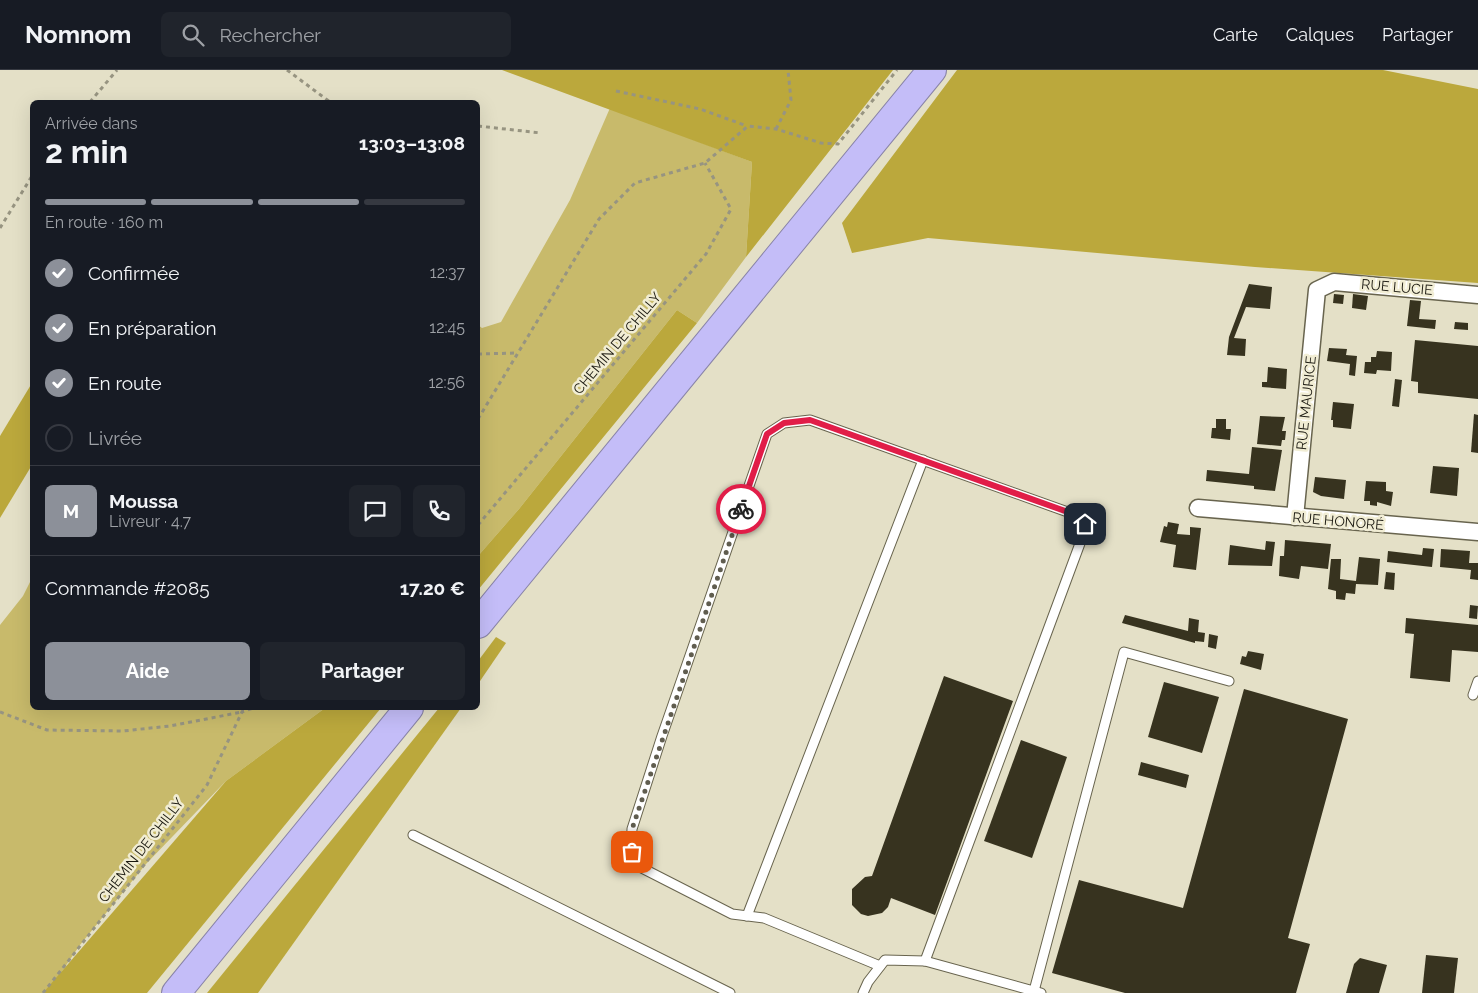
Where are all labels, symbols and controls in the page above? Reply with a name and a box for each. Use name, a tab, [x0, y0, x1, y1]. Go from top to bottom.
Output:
search box	[161, 12, 511, 57]
text: Nomnom	[25, 20, 131, 49]
icon: search	[179, 21, 207, 49]
text: Rechercher	[219, 24, 321, 46]
text: Carte	[1213, 24, 1258, 45]
text: Calques	[1286, 24, 1354, 45]
text: Partager	[1382, 24, 1453, 45]
text: Arrivée dans	[45, 114, 137, 133]
text: 13:03–13:08	[359, 132, 465, 154]
text: 2 min	[45, 133, 128, 170]
text: En route · 160 m	[45, 213, 163, 232]
icon: check	[45, 259, 73, 287]
text: Confirmée	[88, 262, 179, 284]
text: 12:37	[430, 263, 465, 282]
street label: RUE LUCIE	[1361, 276, 1433, 298]
street label: CHEMIN DE CHILLY	[570, 289, 664, 397]
icon: check	[45, 314, 73, 342]
text: En préparation	[88, 317, 217, 339]
text: 12:45	[429, 318, 465, 337]
street label: RUE MAURICE	[1293, 355, 1319, 451]
icon: check	[45, 369, 73, 397]
text: En route	[88, 372, 162, 394]
text: 12:56	[428, 373, 465, 392]
text: Livrée	[88, 427, 142, 449]
courier	[716, 484, 766, 534]
button: chat	[349, 485, 401, 537]
button: phone	[413, 485, 465, 537]
text: Moussa	[109, 490, 178, 512]
icon: bike	[727, 495, 755, 523]
text: M	[63, 500, 79, 522]
pin	[1064, 503, 1106, 545]
street label: RUE HONORÉ	[1292, 508, 1384, 533]
icon: home	[1071, 510, 1099, 538]
text: Livreur · 4.7	[109, 512, 191, 531]
text: Commande #2085	[45, 577, 210, 599]
text: 17.20 €	[400, 577, 465, 599]
button: Aide	[45, 642, 250, 700]
button: Partager	[260, 642, 465, 700]
street label: CHEMIN DE CHILLY	[95, 795, 187, 905]
pin	[611, 831, 653, 873]
icon: bag	[618, 838, 646, 866]

